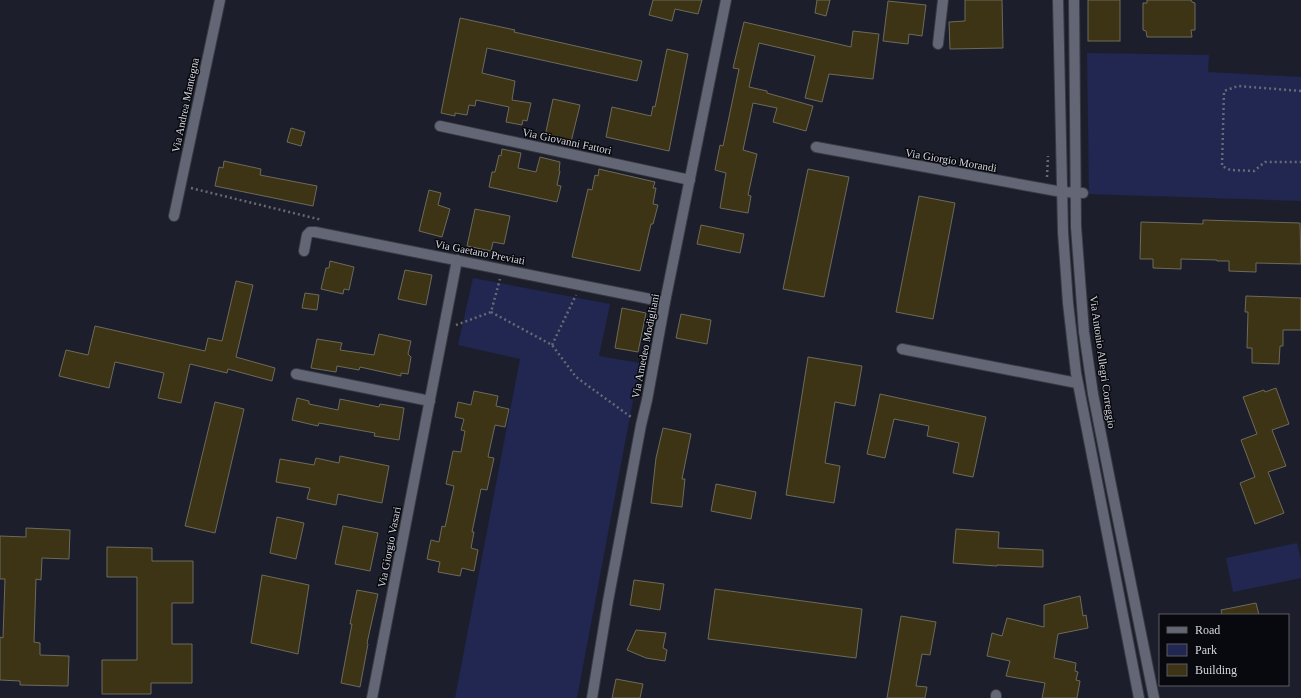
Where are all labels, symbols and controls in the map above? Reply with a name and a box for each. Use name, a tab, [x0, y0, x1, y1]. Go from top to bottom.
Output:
street label: Via Andrea Mantegna	[169, 56, 201, 153]
street label: Via Giovanni Fattori	[521, 126, 613, 156]
street label: Via Giorgio Morandi	[904, 146, 998, 174]
street label: Via Gaetano Previati	[434, 237, 526, 267]
street label: Via Amedeo Modigliani	[629, 293, 661, 399]
street label: Via Antonio Allegri Correggio	[1088, 295, 1118, 430]
street label: Via Giorgio Vasari	[375, 506, 403, 588]
legend	[1159, 614, 1289, 686]
text: Road	[1195, 623, 1220, 637]
text: Park	[1195, 643, 1217, 657]
text: Building	[1195, 663, 1237, 677]

